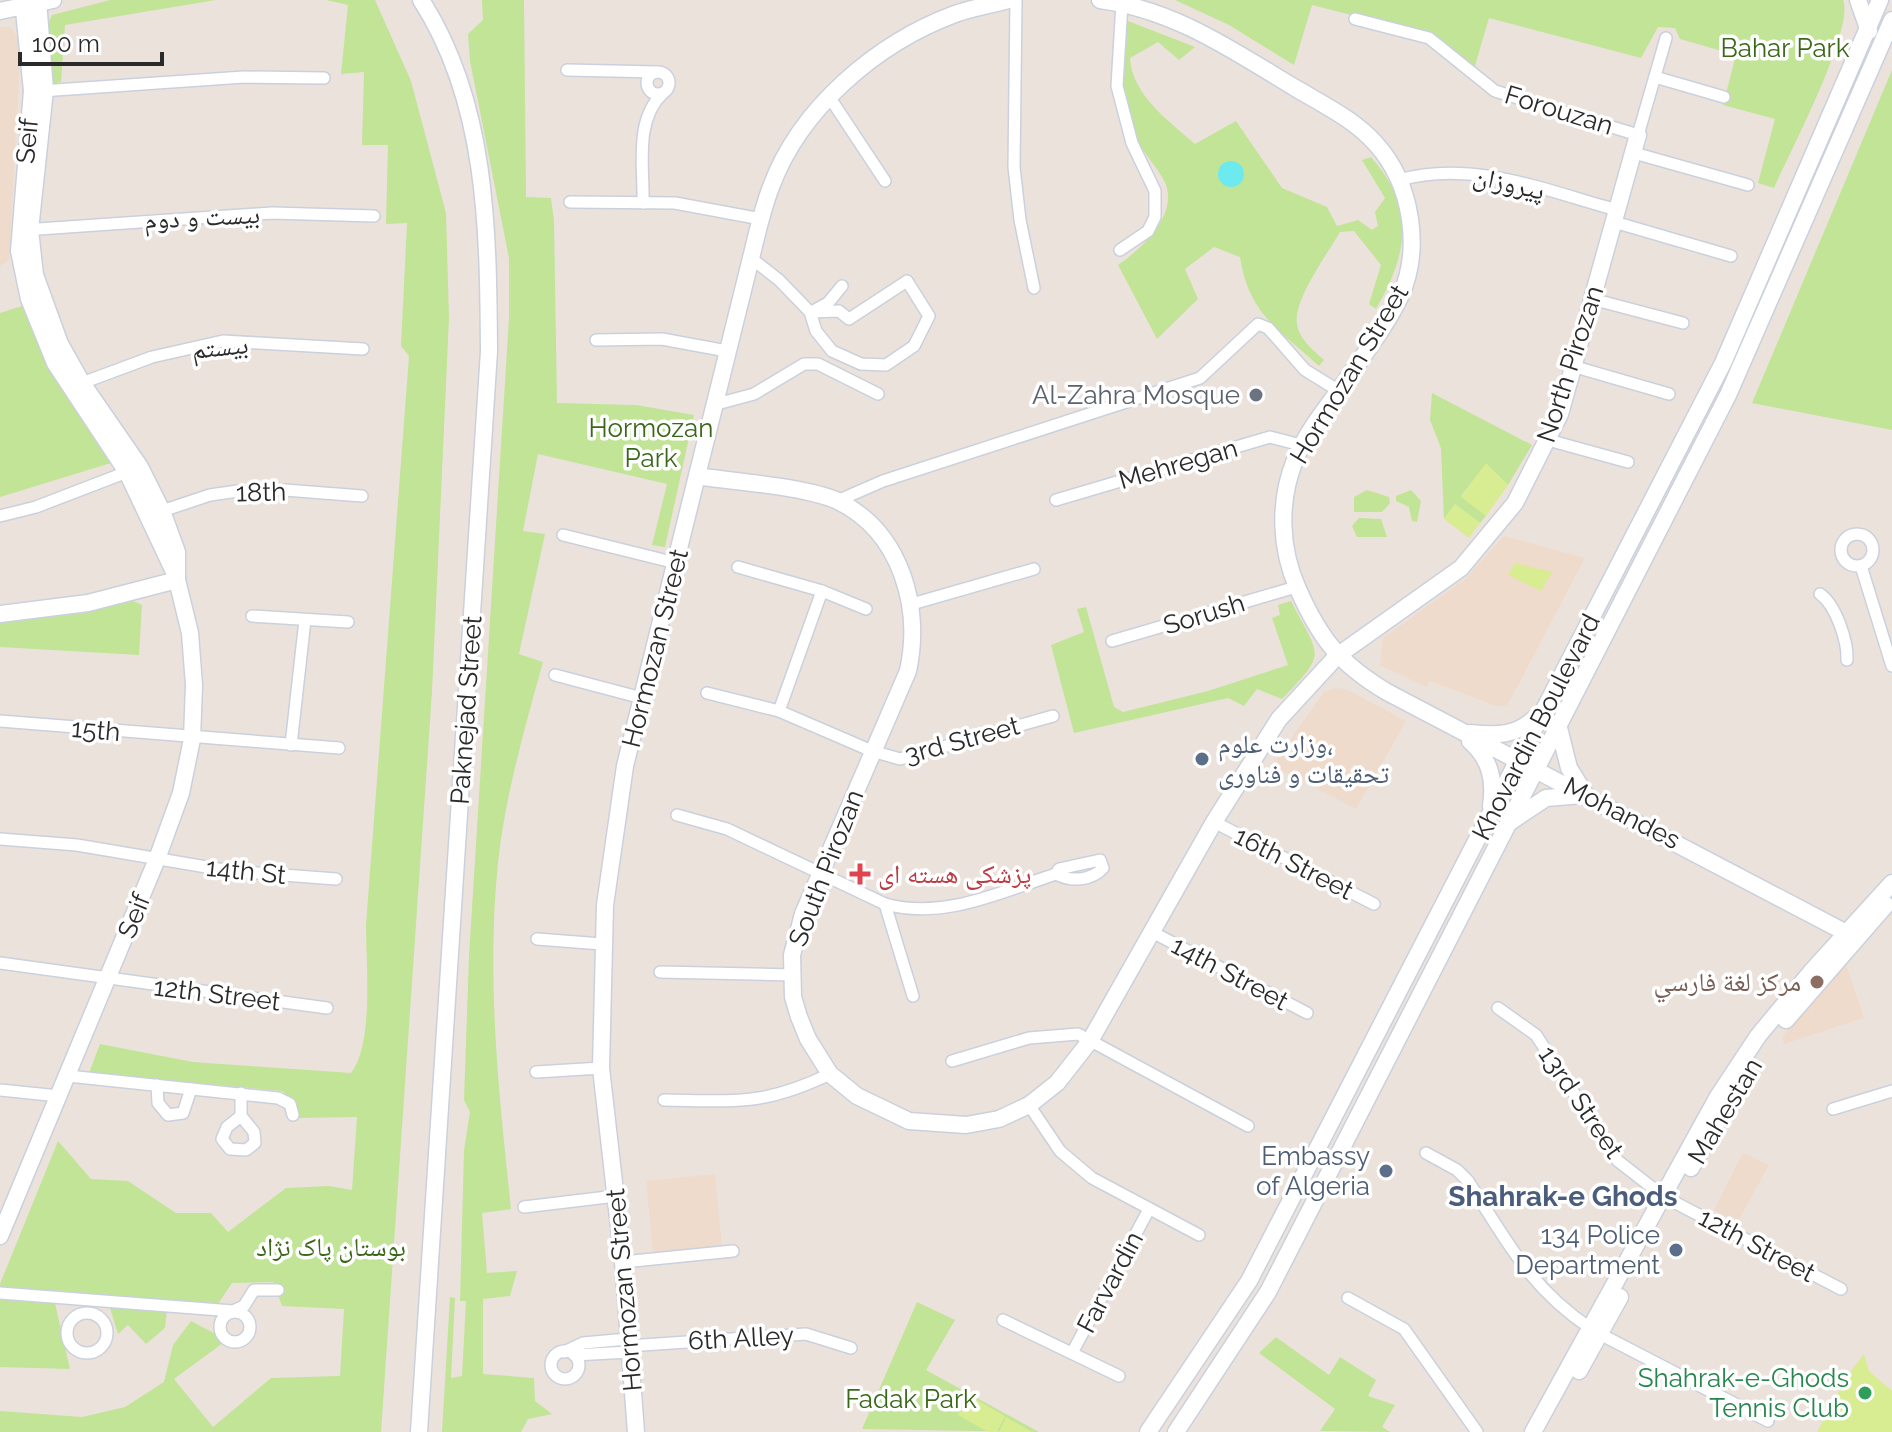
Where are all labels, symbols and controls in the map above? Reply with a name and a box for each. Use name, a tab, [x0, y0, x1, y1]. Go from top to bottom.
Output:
scale bar	[20, 16, 162, 66]
text: 100 m	[32, 29, 100, 58]
park label: Bahar Park	[1720, 33, 1850, 63]
street label: Forouzan	[1501, 79, 1617, 141]
street label: Seif	[10, 116, 44, 165]
street label: پیروزان	[1470, 160, 1548, 207]
street label: بیست و دوم	[143, 199, 261, 238]
street label: Hormozan Street	[1284, 279, 1414, 469]
street label: North Pirozan	[1531, 282, 1609, 446]
street label: بیستم	[190, 329, 250, 367]
place label: Al-Zahra Mosque	[1032, 380, 1240, 410]
marker: Al-Zahra Mosque	[1247, 386, 1265, 404]
park label: Hormozan Park	[589, 413, 713, 473]
street label: Mehregan	[1115, 433, 1241, 495]
street label: 18th	[236, 477, 286, 507]
street label: Hormozan Street	[616, 545, 694, 750]
street label: Sorush	[1160, 587, 1248, 641]
street label: Khovardin Boulevard	[1466, 609, 1606, 845]
street label: Paknejad Street	[444, 614, 488, 805]
street label: 3rd Street	[901, 710, 1023, 770]
street label: 15th	[70, 713, 122, 747]
place label: وزارت علوم، تحقیقات و فناوری	[1218, 729, 1390, 790]
marker: وزارت علوم، تحقیقات و فناوری	[1193, 750, 1211, 768]
street label: Mohandes	[1559, 771, 1685, 855]
street label: South Pirozan	[782, 786, 870, 950]
street label: 16th Street	[1230, 820, 1359, 906]
street label: 14th St	[205, 852, 288, 890]
place label: پزشکی هسته ای	[878, 859, 1031, 890]
marker: پزشکی هسته ای	[849, 863, 871, 885]
street label: Seif	[112, 888, 157, 943]
street label: 14th Street	[1166, 930, 1294, 1016]
place label: مركز لغة فارسي	[1654, 967, 1801, 1003]
street label: 12th Street	[152, 971, 282, 1017]
marker: مركز لغة فارسي	[1808, 973, 1826, 991]
street label: 13rd Street	[1533, 1040, 1630, 1164]
street label: Mahestan	[1682, 1053, 1768, 1169]
place label: Embassy of Algeria	[1256, 1141, 1370, 1201]
marker: Embassy of Algeria	[1377, 1162, 1395, 1180]
district label: Shahrak-e Ghods	[1448, 1180, 1678, 1213]
street label: Hormozan Street	[600, 1187, 648, 1393]
street label: 12th Street	[1694, 1202, 1820, 1288]
place label: 134 Police Department	[1515, 1220, 1660, 1280]
street label: Farvardin	[1071, 1226, 1149, 1338]
park label: بوستان پاک نژاد	[256, 1232, 406, 1263]
marker: 134 Police Department	[1667, 1241, 1685, 1259]
street label: 6th Alley	[687, 1320, 795, 1356]
place label: Shahrak-e-Ghods Tennis Club	[1638, 1363, 1849, 1423]
park label: Fadak Park	[845, 1384, 977, 1414]
marker: Shahrak-e-Ghods Tennis Club	[1856, 1384, 1874, 1402]

